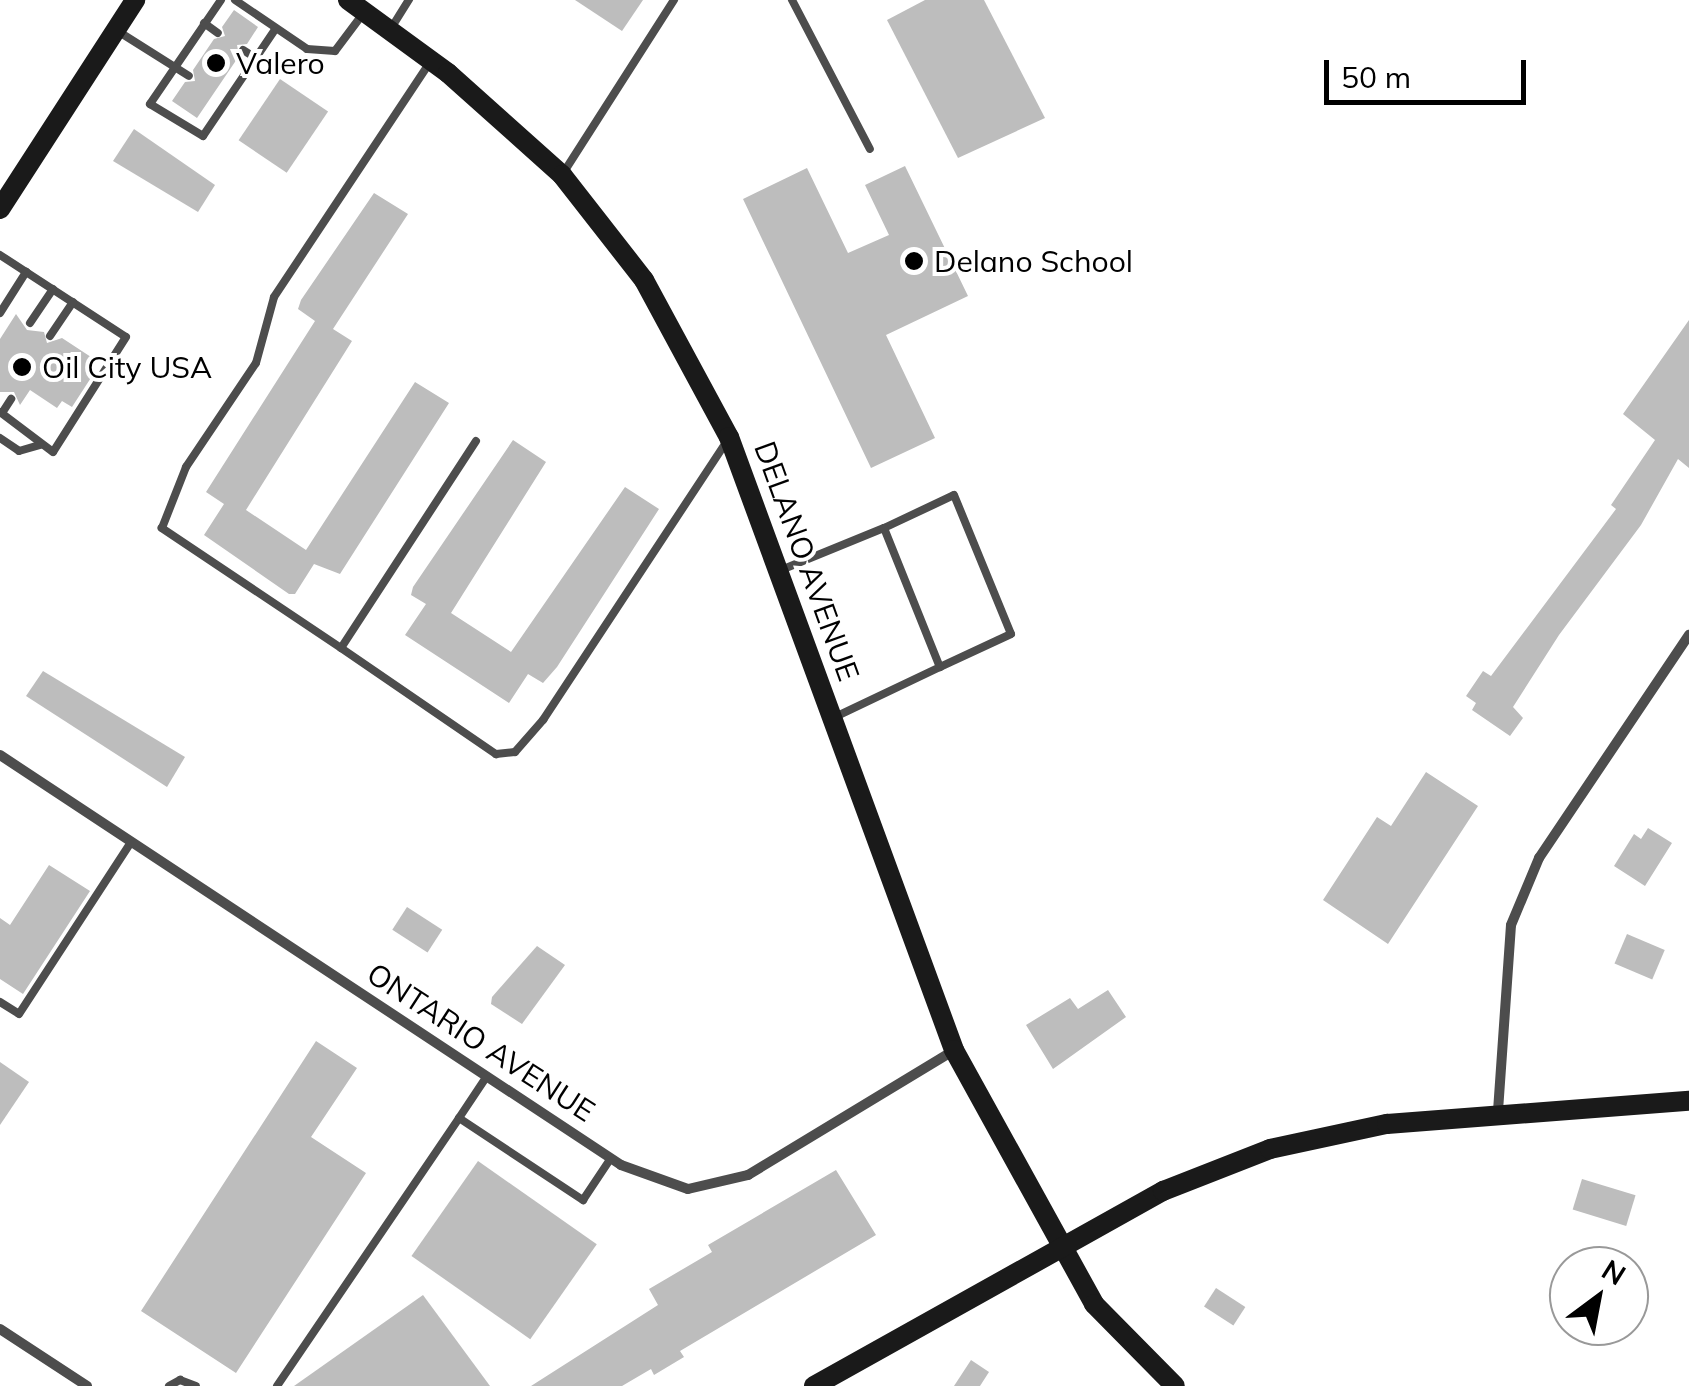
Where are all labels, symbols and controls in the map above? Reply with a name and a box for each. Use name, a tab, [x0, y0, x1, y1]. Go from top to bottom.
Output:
scale bar	[1329, 40, 1532, 102]
place label: Valero	[236, 45, 325, 81]
marker: Valero	[205, 52, 227, 74]
text: 50 m	[1341, 58, 1411, 96]
place label: Delano School	[934, 243, 1133, 279]
marker: Delano School	[903, 250, 925, 272]
place label: Oil City USA	[42, 349, 212, 385]
marker: Oil City USA	[11, 356, 33, 378]
street label: DELANO AVENUE	[747, 436, 867, 686]
street label: ONTARIO AVENUE	[361, 955, 601, 1129]
north arrow	[1549, 1246, 1649, 1346]
text: N	[1596, 1251, 1632, 1292]

